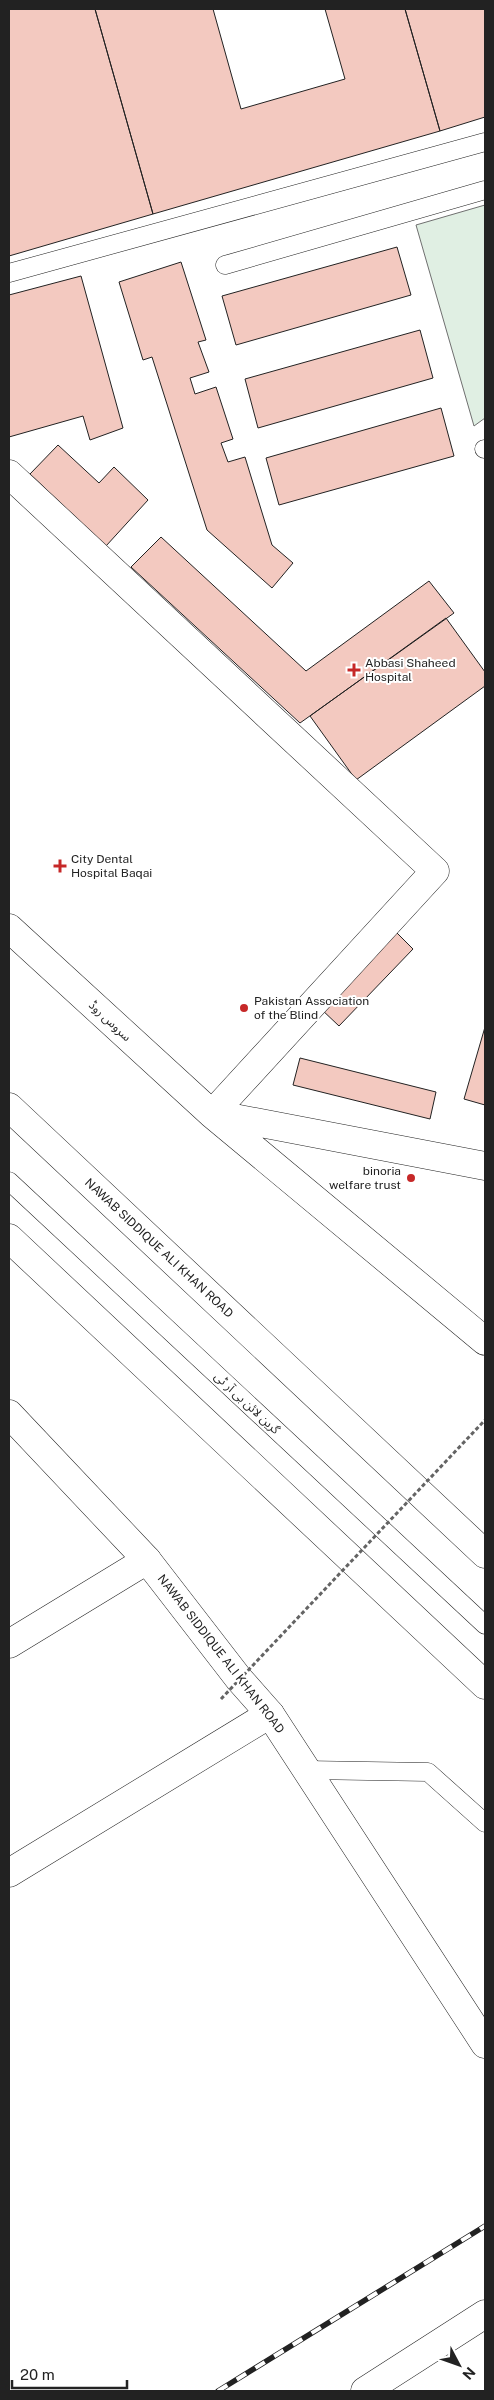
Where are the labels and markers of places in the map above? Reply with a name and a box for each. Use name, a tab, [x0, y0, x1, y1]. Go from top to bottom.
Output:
place label: Abbasi Shaheed Hospital	[365, 656, 456, 684]
marker: Abbasi Shaheed Hospital	[347, 663, 361, 677]
place label: City Dental Hospital Baqai	[71, 852, 152, 880]
marker: City Dental Hospital Baqai	[53, 859, 67, 873]
place label: Pakistan Association of the Blind	[254, 994, 369, 1022]
marker: Pakistan Association of the Blind	[238, 1002, 250, 1014]
place label: binoria welfare trust	[329, 1164, 401, 1192]
marker: binoria welfare trust	[405, 1172, 417, 1184]

